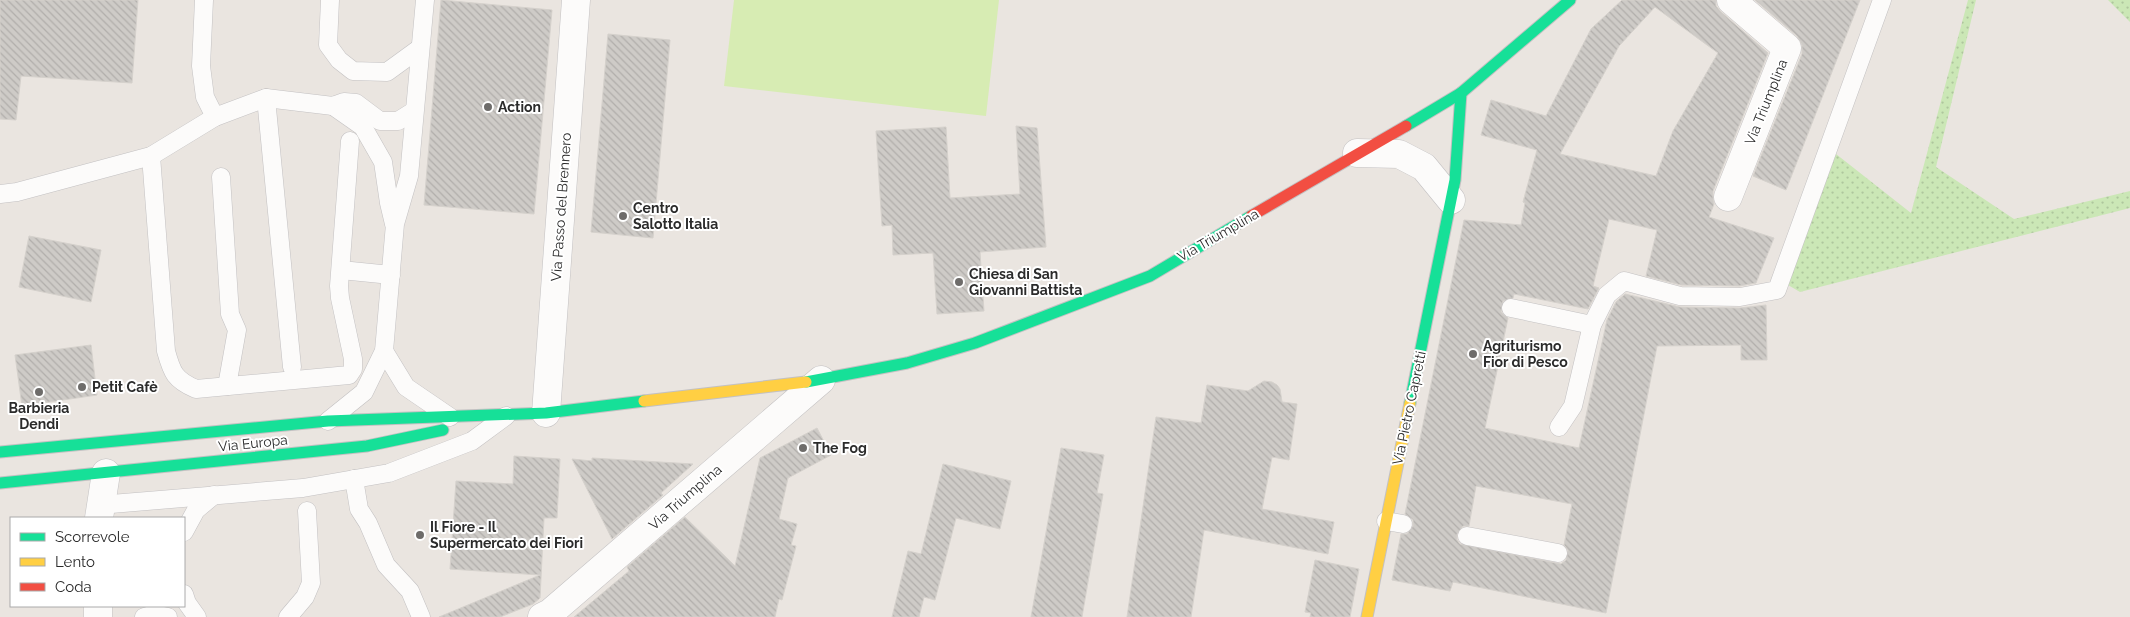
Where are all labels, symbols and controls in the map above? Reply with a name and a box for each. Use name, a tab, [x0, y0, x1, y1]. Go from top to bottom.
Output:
street label: Via Triumplina	[1742, 57, 1790, 147]
place label: Action	[498, 99, 541, 115]
marker: Action	[482, 101, 494, 113]
street label: Via Passo del Brennero	[548, 132, 574, 282]
place label: Centro Salotto Italia	[633, 200, 718, 232]
street label: Via Triumplina	[1175, 205, 1261, 265]
marker: Centro Salotto Italia	[617, 210, 629, 222]
place label: Chiesa di San Giovanni Battista	[969, 266, 1082, 298]
marker: Chiesa di San Giovanni Battista	[953, 276, 965, 288]
place label: Agriturismo Fior di Pesco	[1483, 338, 1568, 370]
marker: Agriturismo Fior di Pesco	[1467, 348, 1479, 360]
street label: Via Pietro Capretti	[1389, 350, 1429, 466]
place label: Petit Cafè	[92, 379, 158, 395]
marker: Petit Cafè	[76, 381, 88, 393]
marker: Barbieria Dendi	[33, 386, 45, 398]
place label: Barbieria Dendi	[9, 400, 69, 432]
street label: Via Europa	[217, 431, 289, 455]
place label: The Fog	[813, 440, 867, 456]
marker: The Fog	[797, 442, 809, 454]
street label: Via Triumplina	[645, 461, 725, 533]
legend	[10, 517, 185, 607]
place label: Il Fiore - Il Supermercato dei Fiori	[430, 519, 583, 551]
text: Scorrevole	[55, 528, 130, 546]
marker: Il Fiore - Il Supermercato dei Fiori	[414, 529, 426, 541]
text: Lento	[55, 553, 95, 571]
text: Coda	[55, 578, 92, 596]

